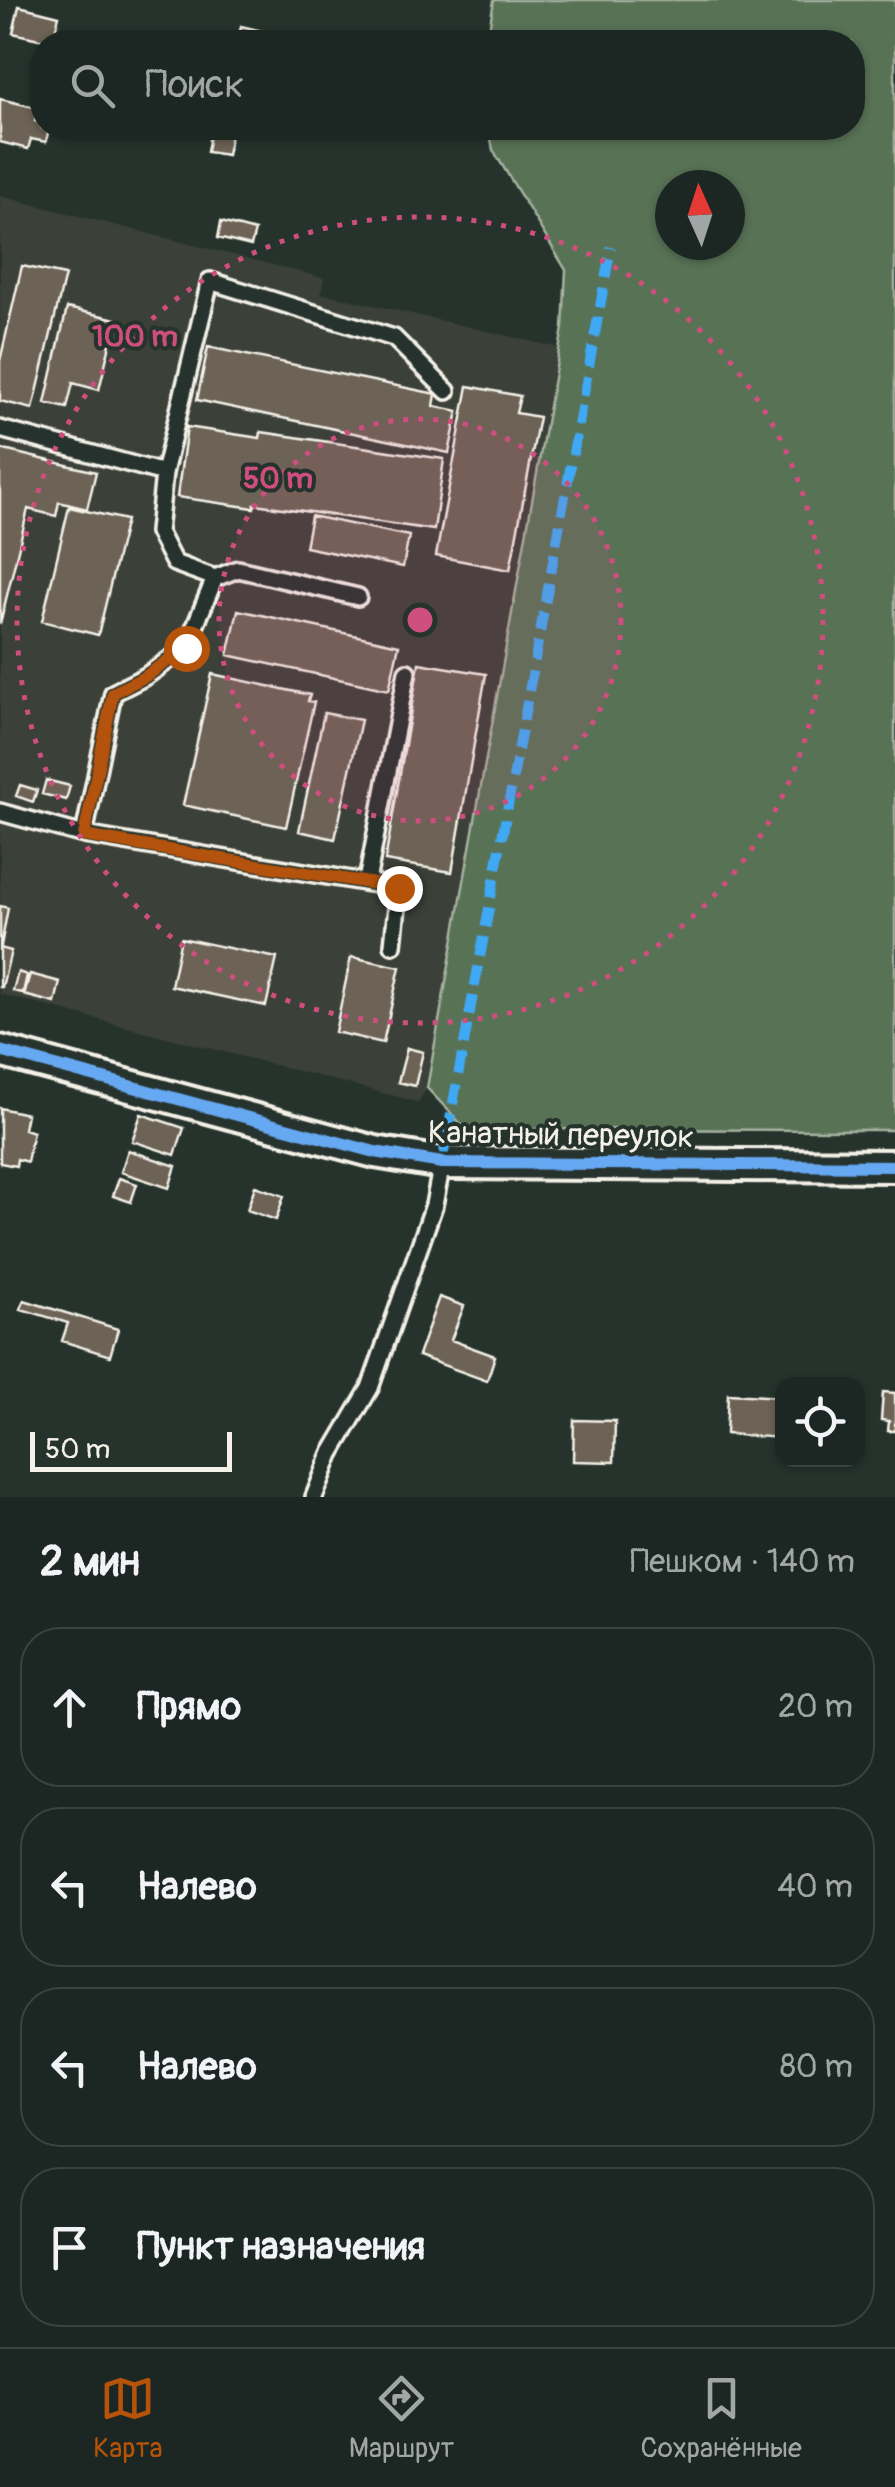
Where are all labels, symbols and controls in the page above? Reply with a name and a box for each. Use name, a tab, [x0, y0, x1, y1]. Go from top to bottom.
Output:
search box	[30, 30, 865, 140]
icon: search	[65, 58, 120, 113]
text: Поиск	[145, 61, 244, 109]
north arrow	[655, 170, 745, 260]
text: 100 m	[92, 318, 178, 355]
text: 50 m	[243, 460, 313, 497]
centre of rings	[402, 602, 438, 638]
route start	[164, 626, 210, 672]
route end	[377, 866, 423, 912]
street label: Канатный переулок	[428, 1113, 694, 1157]
map controls	[775, 1377, 865, 1467]
button: locate	[775, 1377, 865, 1467]
scale bar	[30, 1427, 232, 1472]
text: 50 m	[45, 1432, 110, 1467]
text: 2 мин	[40, 1536, 140, 1588]
text: Пешком · 140 m	[630, 1542, 855, 1582]
icon: ahead	[42, 1680, 97, 1735]
text: Прямо	[137, 1683, 241, 1731]
text: 20 m	[778, 1687, 853, 1727]
icon: left	[42, 1860, 97, 1915]
text: Налево	[137, 1863, 257, 1911]
text: 40 m	[777, 1867, 853, 1907]
icon: left	[42, 2040, 97, 2095]
text: Налево	[137, 2043, 257, 2091]
text: 80 m	[780, 2047, 853, 2087]
icon: arrive	[42, 2220, 97, 2275]
text: Пункт назначения	[137, 2223, 425, 2271]
tab: Карта	[93, 2371, 163, 2466]
tab: Маршрут	[349, 2371, 454, 2466]
tab: Сохранённые	[640, 2371, 802, 2466]

